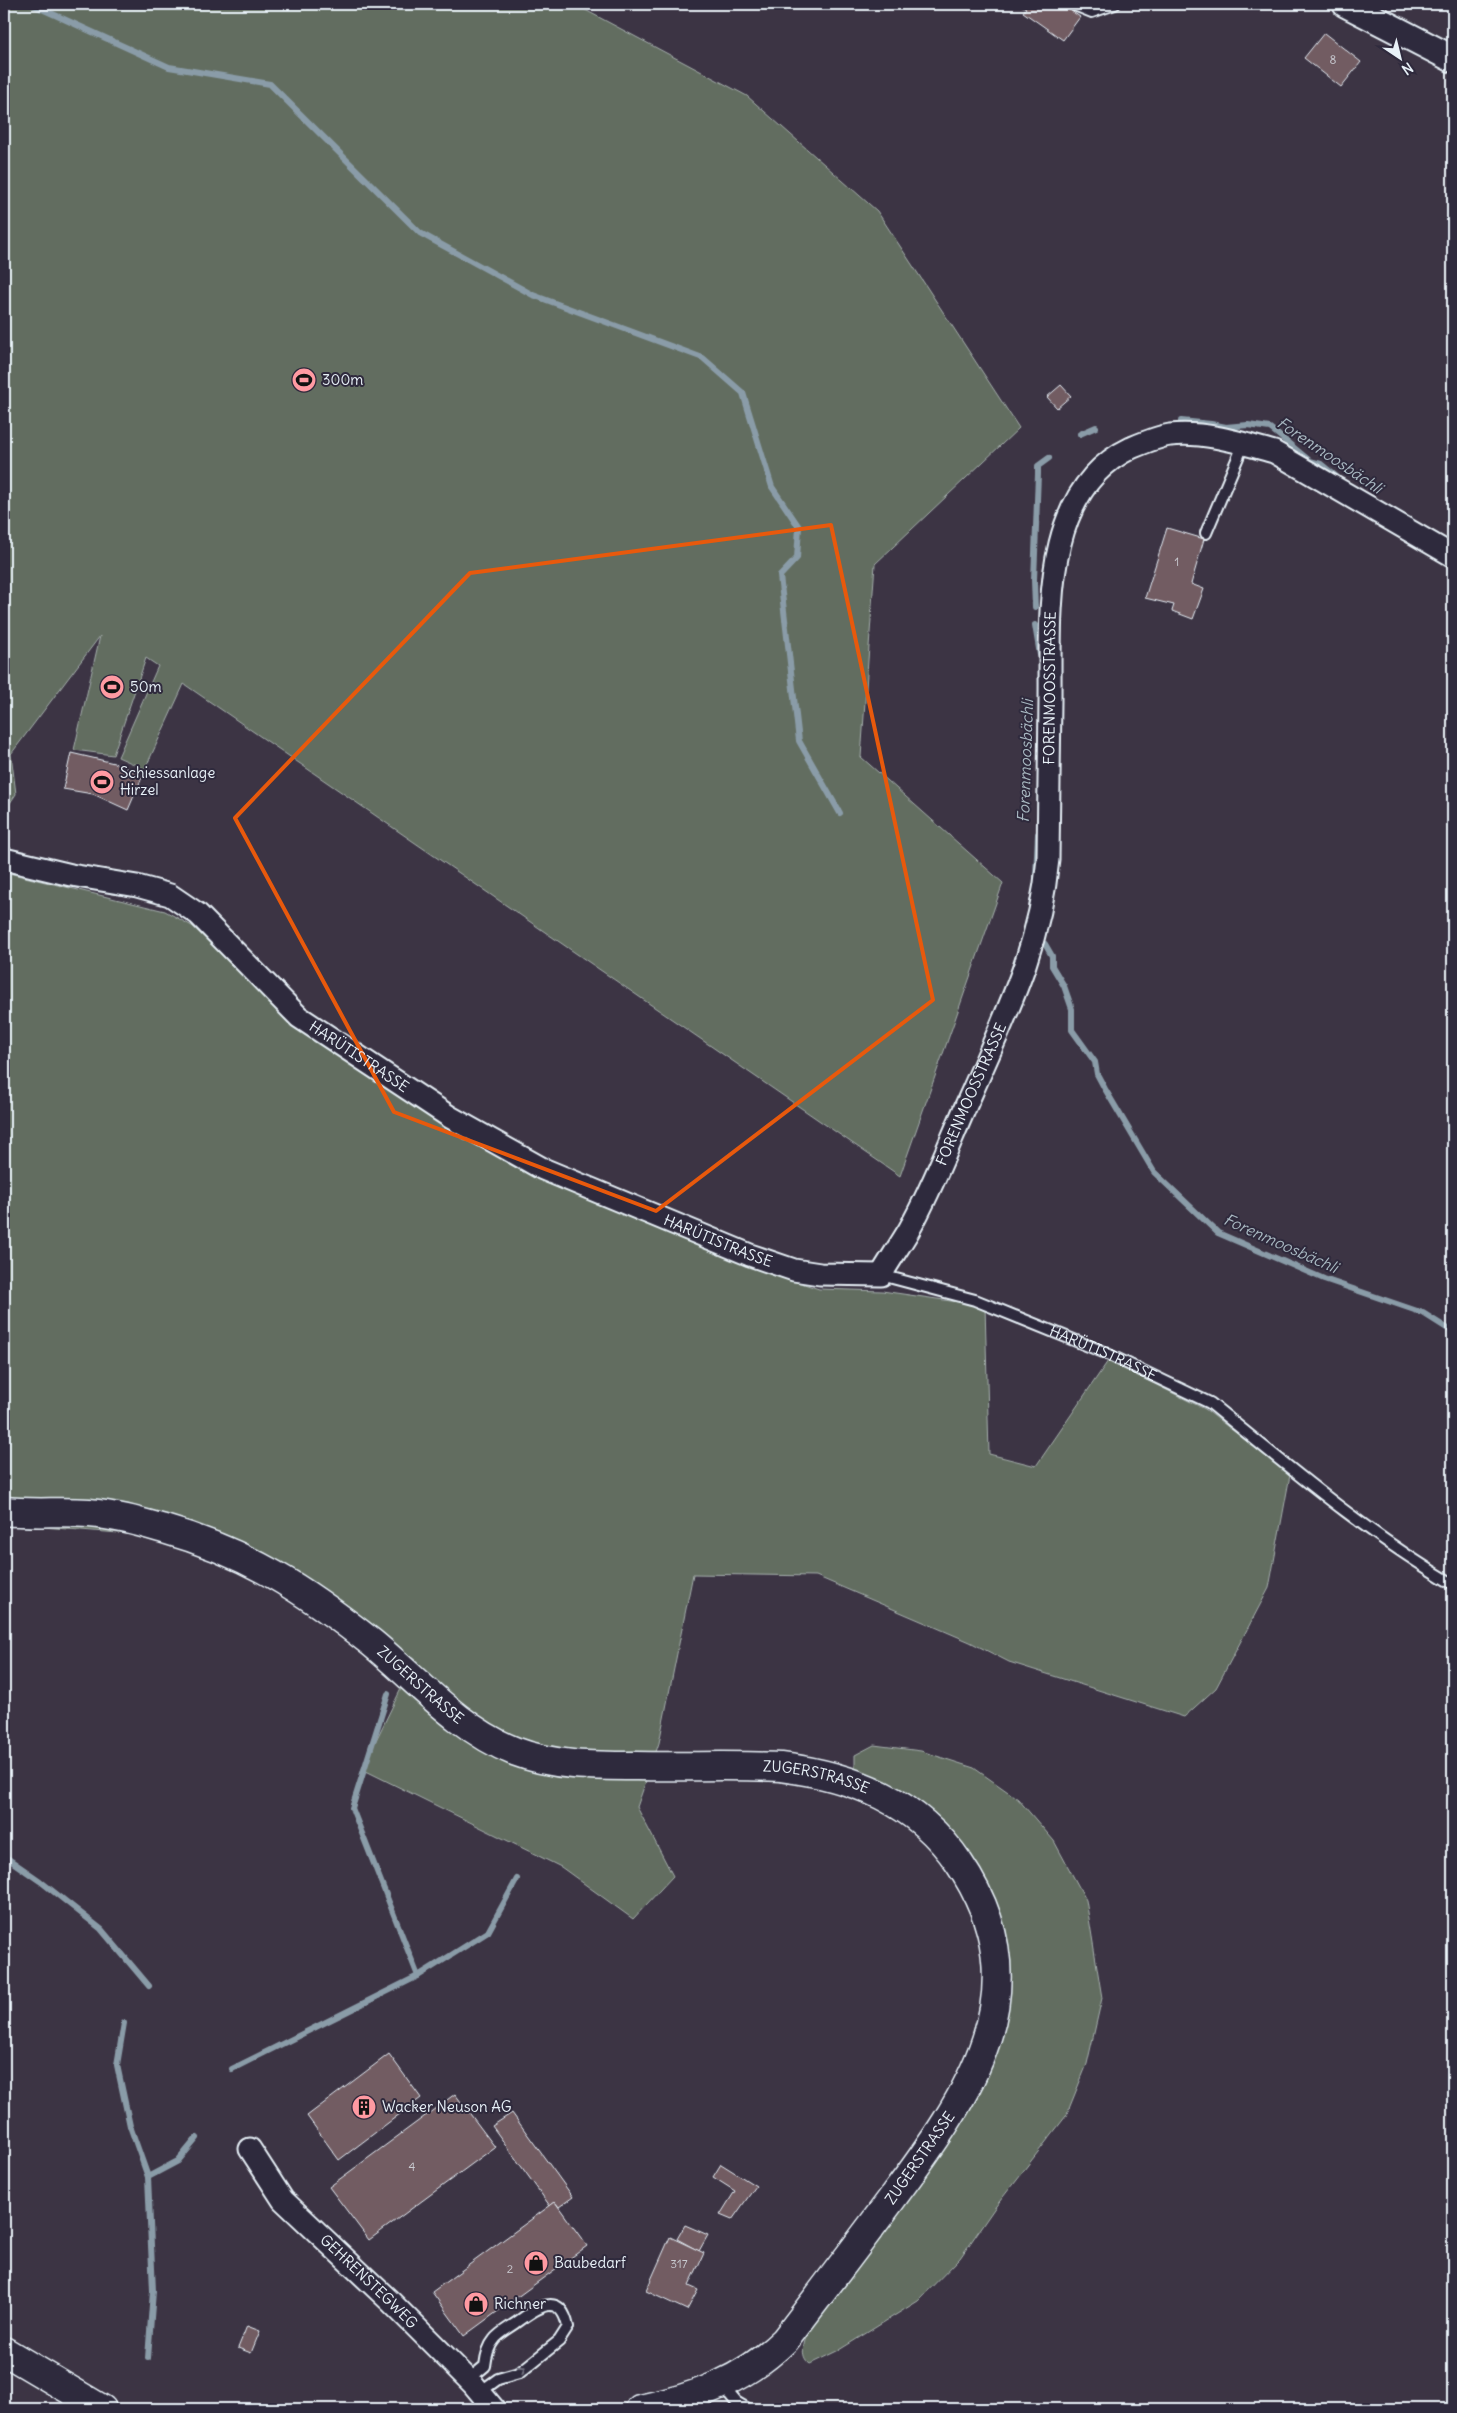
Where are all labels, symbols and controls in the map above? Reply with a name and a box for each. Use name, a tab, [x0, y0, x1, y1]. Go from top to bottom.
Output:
north arrow	[1374, 32, 1424, 82]
house number: 8	[1330, 52, 1337, 67]
text: N	[1398, 58, 1417, 79]
sports icon: 300m	[291, 367, 317, 393]
place label: 300m	[322, 370, 363, 389]
water label: Forenmoosbächli	[1273, 412, 1389, 499]
house number: 1	[1175, 554, 1179, 569]
street label: FORENMOOSSTRASSE	[1039, 611, 1060, 765]
sports icon: 50m	[99, 674, 125, 700]
place label: 50m	[130, 677, 162, 696]
water label: Forenmoosbächli	[1013, 697, 1037, 823]
place label: Schiessanlage Hirzel	[120, 763, 215, 799]
sports icon: Schiessanlage Hirzel	[89, 769, 115, 795]
street label: HARÜTISTRASSE	[306, 1016, 413, 1096]
street label: FORENMOOSSTRASSE	[932, 1020, 1010, 1168]
water label: Forenmoosbächli	[1221, 1209, 1343, 1278]
street label: HARÜTISTRASSE	[661, 1210, 775, 1271]
street label: HARÜTISTRASSE	[1047, 1321, 1160, 1385]
street label: ZUGERSTRASSE	[374, 1642, 468, 1728]
street label: ZUGERSTRASSE	[763, 1756, 873, 1798]
building icon: Wacker Neuson AG	[351, 2094, 377, 2120]
place label: Wacker Neuson AG	[382, 2097, 512, 2116]
street label: ZUGERSTRASSE	[881, 2108, 959, 2208]
house number: 4	[409, 2159, 416, 2174]
street label: GEHRENSTEGWEG	[316, 2230, 422, 2332]
shop icon: Baubedarf	[523, 2250, 549, 2276]
place label: Baubedarf	[554, 2253, 627, 2272]
house number: 317	[670, 2256, 688, 2271]
house number: 2	[507, 2261, 514, 2276]
shop icon: Richner	[463, 2291, 489, 2317]
place label: Richner	[494, 2294, 546, 2313]
one-way arrow	[516, 2366, 526, 2375]

